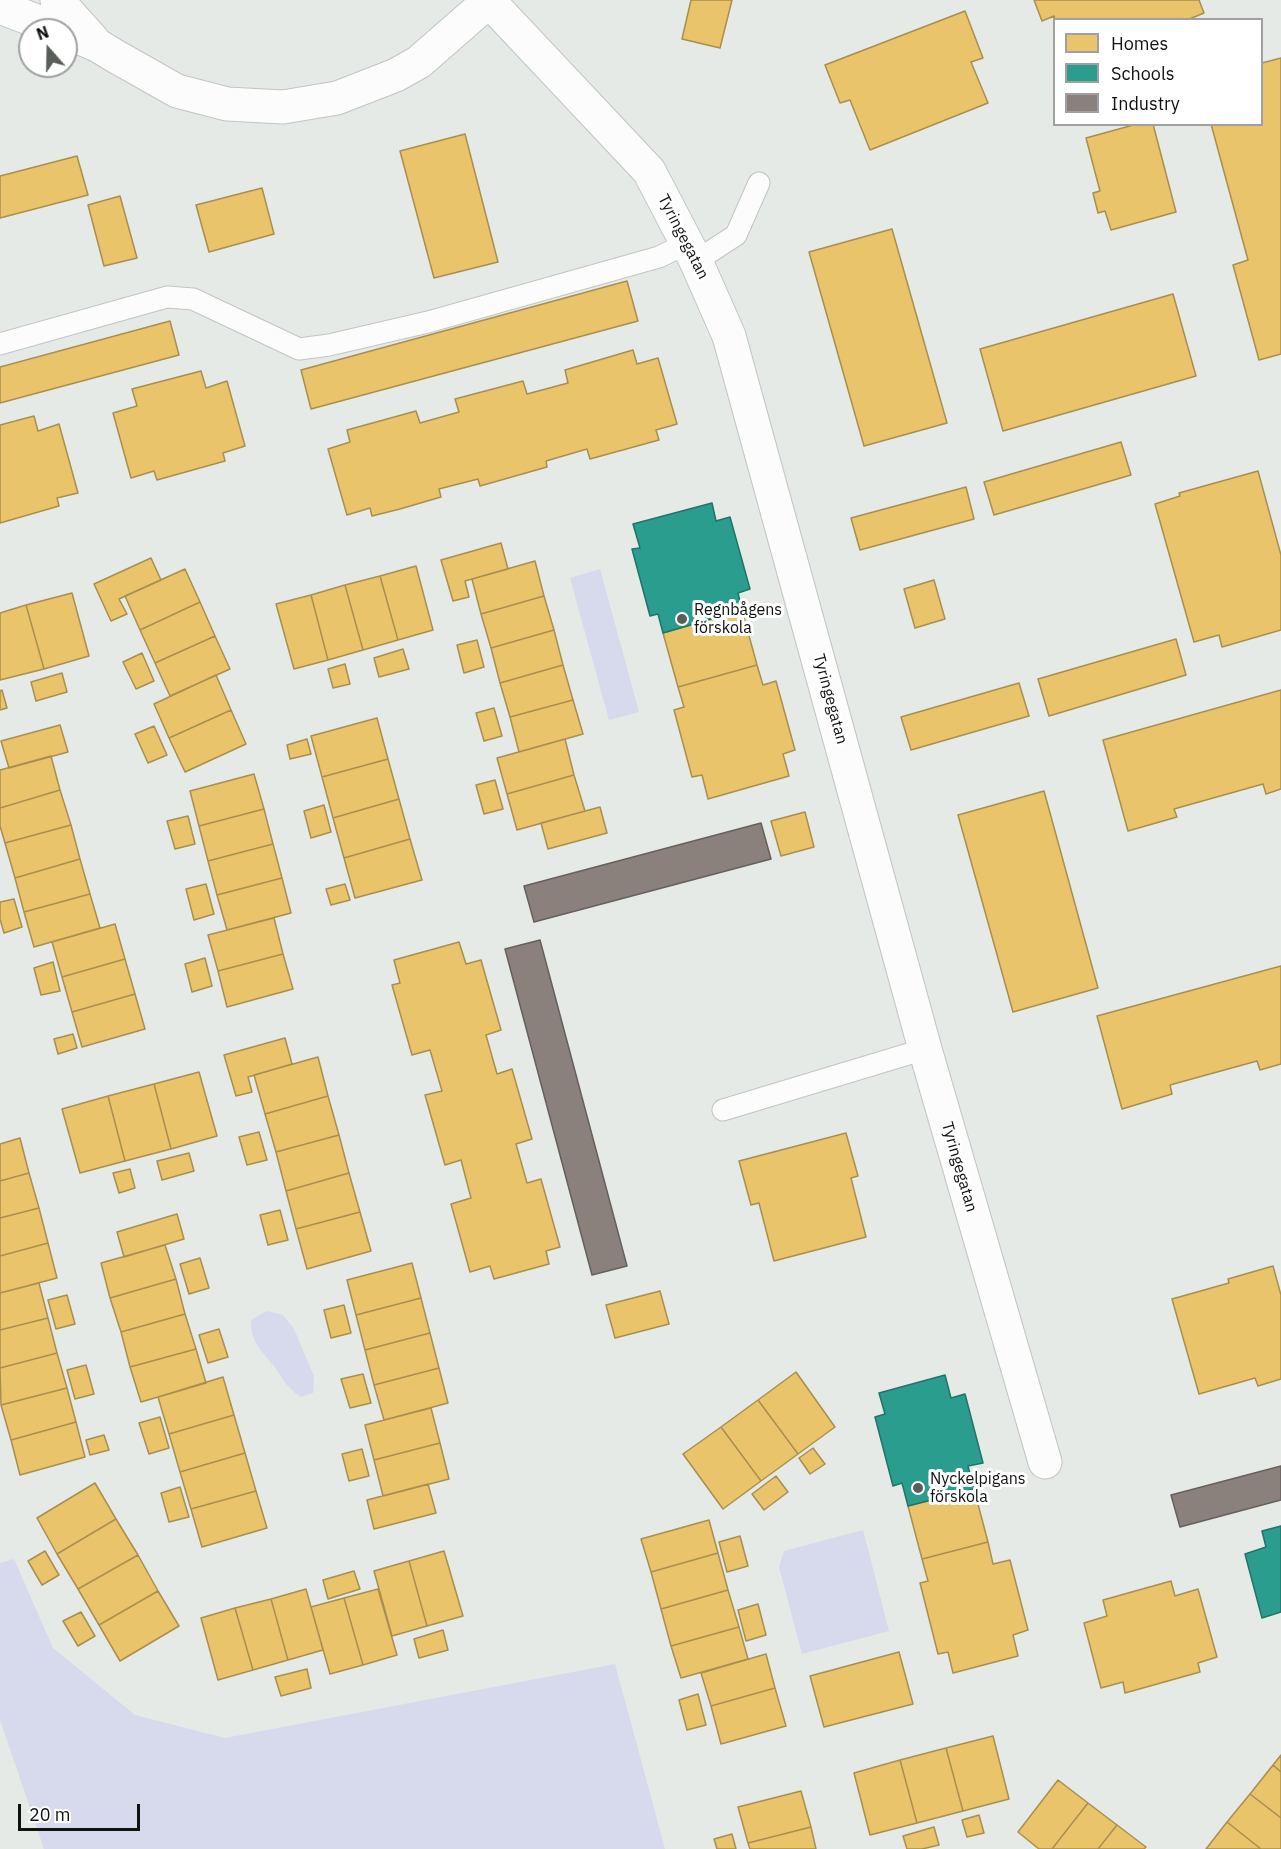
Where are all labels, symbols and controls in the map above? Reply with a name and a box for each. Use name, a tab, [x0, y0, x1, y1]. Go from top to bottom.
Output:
north arrow	[18, 18, 78, 78]
legend	[1053, 18, 1263, 126]
text: N	[34, 22, 51, 44]
text: Homes	[1111, 32, 1168, 55]
text: Schools	[1111, 62, 1175, 85]
text: Industry	[1111, 92, 1180, 115]
street label: Tyringegatan	[653, 191, 713, 283]
place label: Regnbågens förskola	[694, 600, 782, 638]
marker: Regnbågens förskola	[675, 612, 689, 626]
street label: Tyringegatan	[809, 652, 851, 746]
street label: Tyringegatan	[937, 1120, 981, 1214]
place label: Nyckelpigans förskola	[930, 1469, 1026, 1507]
marker: Nyckelpigans förskola	[911, 1481, 925, 1495]
scale bar	[21, 1792, 142, 1830]
text: 20 m	[29, 1803, 71, 1826]

